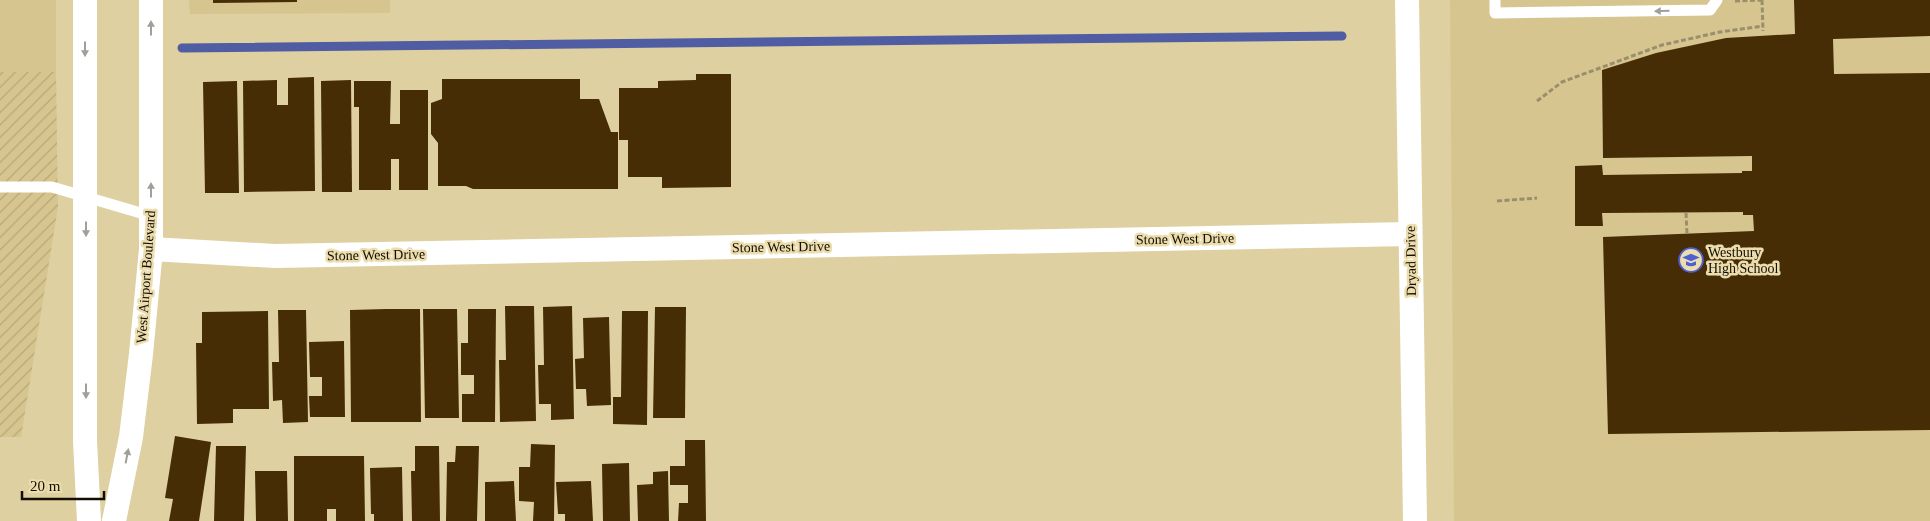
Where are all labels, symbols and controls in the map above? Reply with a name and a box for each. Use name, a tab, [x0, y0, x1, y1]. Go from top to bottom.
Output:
one-way arrow	[1653, 7, 1669, 15]
one-way arrow	[147, 19, 155, 35]
one-way arrow	[81, 41, 89, 57]
one-way arrow	[147, 182, 155, 198]
street label: West Airport Boulevard	[134, 210, 158, 344]
one-way arrow	[82, 221, 90, 237]
street label: Dryad Drive	[1403, 226, 1419, 296]
street label: Stone West Drive	[1136, 231, 1234, 247]
street label: Stone West Drive	[732, 239, 830, 255]
place label: Westbury High School	[1708, 245, 1779, 276]
street label: Stone West Drive	[327, 247, 425, 263]
school or university icon: Westbury High School	[1678, 247, 1704, 273]
one-way arrow	[82, 383, 90, 399]
one-way arrow	[123, 448, 131, 464]
scale bar	[22, 468, 105, 500]
text: 20 m	[30, 478, 61, 494]

